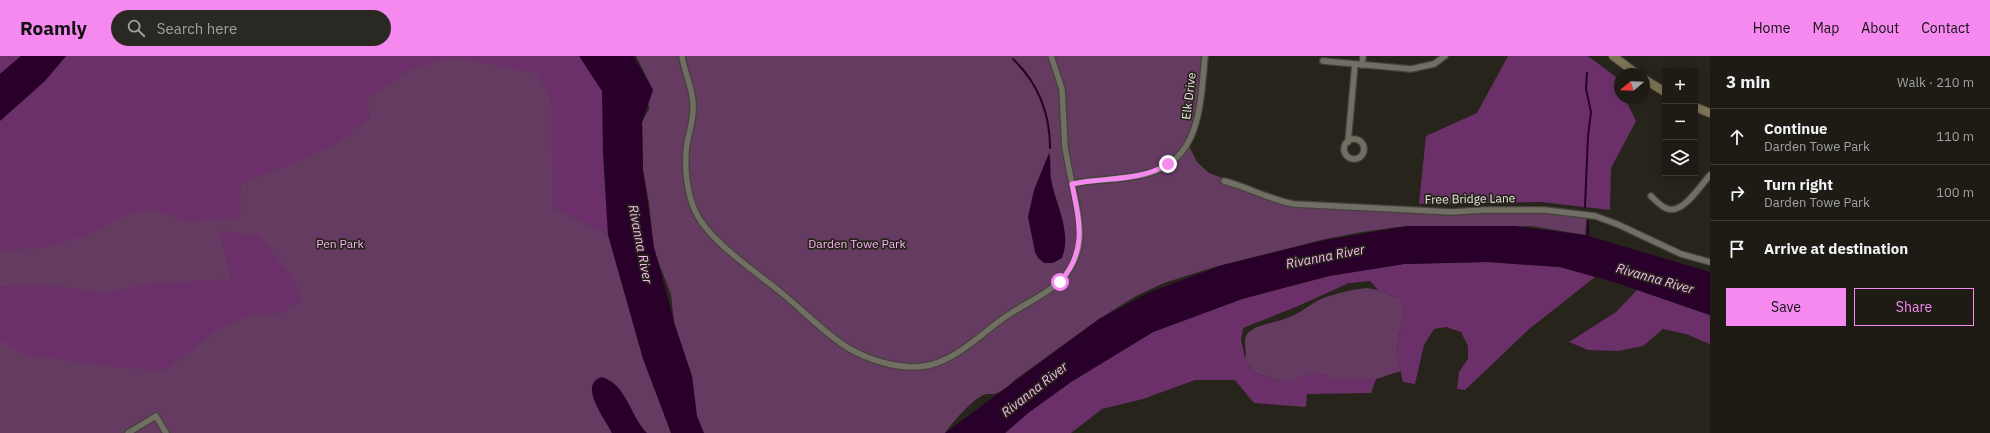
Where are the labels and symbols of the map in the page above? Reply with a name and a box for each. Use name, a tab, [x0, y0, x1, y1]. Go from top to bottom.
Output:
north arrow	[1614, 68, 1650, 104]
street label: Elk Drive	[1178, 71, 1199, 120]
route end	[1159, 155, 1177, 173]
street label: Free Bridge Lane	[1425, 190, 1516, 207]
water label: Rivanna River	[625, 203, 657, 286]
park label: Pen Park	[316, 236, 364, 251]
park label: Darden Towe Park	[808, 236, 906, 251]
water label: Rivanna River	[1284, 240, 1367, 272]
water label: Rivanna River	[1614, 259, 1697, 298]
route start	[1051, 273, 1069, 291]
water label: Rivanna River	[998, 357, 1072, 421]

